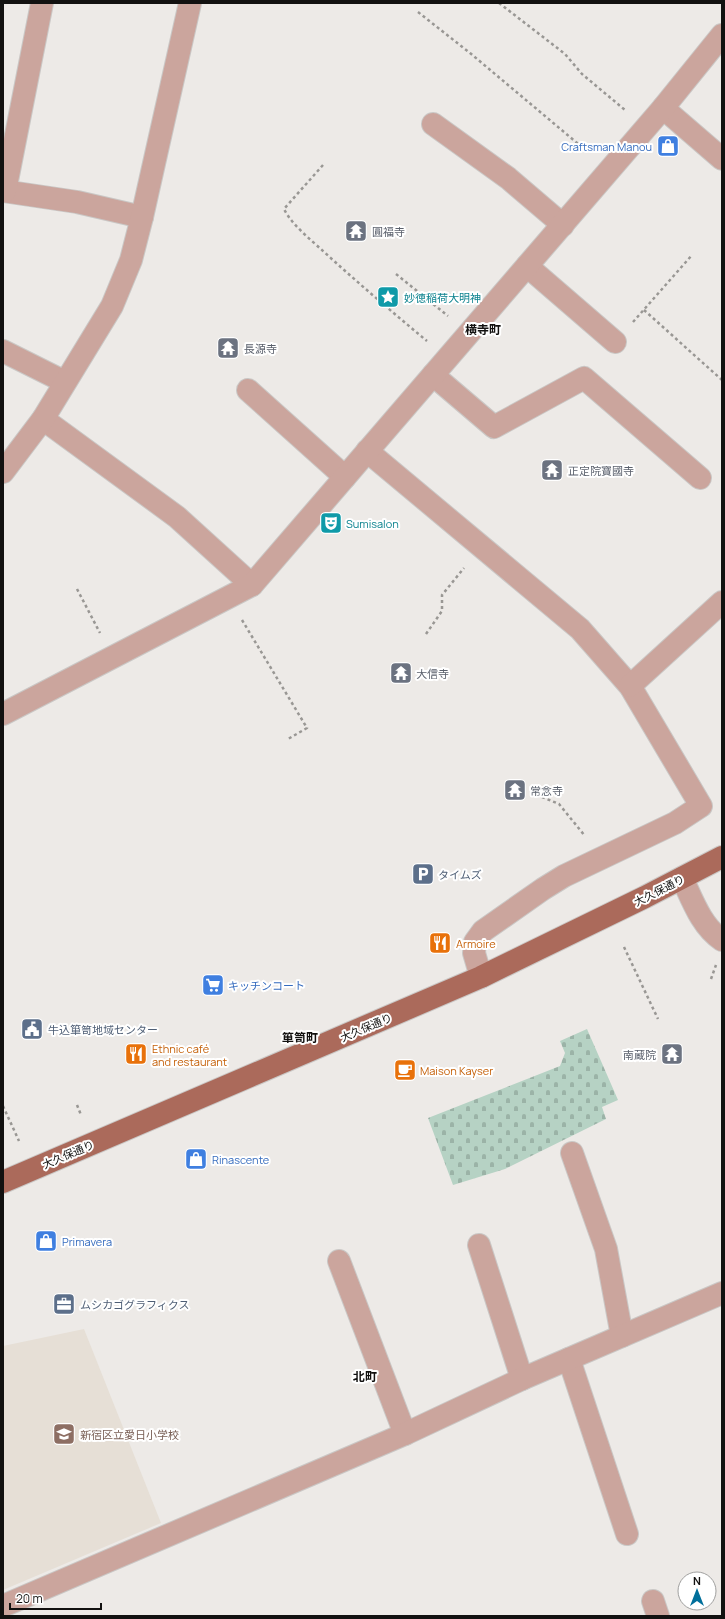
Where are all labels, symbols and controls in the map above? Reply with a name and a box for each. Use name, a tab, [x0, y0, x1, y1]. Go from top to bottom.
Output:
shop icon: Craftsman Manou	[655, 133, 681, 159]
place label: Craftsman Manou	[561, 139, 652, 154]
temple icon: 圓福寺	[343, 218, 369, 244]
place label: 圓福寺	[372, 224, 405, 239]
place icon: 妙徳稲荷大明神	[375, 284, 401, 310]
place label: 妙徳稲荷大明神	[404, 290, 481, 305]
district label: 横寺町	[465, 321, 501, 338]
temple icon: 長源寺	[215, 335, 241, 361]
place label: 長源寺	[244, 341, 277, 356]
temple icon: 正定院寶國寺	[539, 457, 565, 483]
place label: 正定院寶國寺	[568, 463, 634, 478]
theatre icon: Sumisalon	[318, 510, 344, 536]
place label: Sumisalon	[346, 516, 399, 531]
temple icon: 大信寺	[388, 660, 414, 686]
place label: 大信寺	[416, 666, 449, 681]
temple icon: 常念寺	[502, 777, 528, 803]
place label: 常念寺	[530, 783, 563, 798]
parking icon: タイムズ	[410, 861, 436, 887]
place label: タイムズ	[438, 867, 482, 882]
street label: 大久保通り	[631, 871, 687, 909]
restaurant icon: Armoire	[427, 930, 453, 956]
place label: Armoire	[456, 936, 496, 951]
supermarket icon: キッチンコート	[200, 972, 226, 998]
place label: キッチンコート	[228, 978, 305, 993]
street label: 大久保通り	[338, 1009, 394, 1045]
public building icon: 牛込箪笥地域センター	[19, 1016, 45, 1042]
place label: 牛込箪笥地域センター	[48, 1022, 158, 1037]
district label: 箪笥町	[282, 1029, 318, 1046]
restaurant icon: Ethnic café and restaurant	[123, 1041, 149, 1067]
place label: Ethnic café and restaurant	[152, 1041, 227, 1069]
temple icon: 南蔵院	[659, 1041, 685, 1067]
place label: 南蔵院	[623, 1047, 656, 1062]
cafe icon: Maison Kayser	[392, 1057, 418, 1083]
place label: Maison Kayser	[420, 1063, 493, 1078]
street label: 大久保通り	[40, 1136, 96, 1172]
shop icon: Rinascente	[183, 1146, 209, 1172]
place label: Rinascente	[212, 1152, 270, 1167]
shop icon: Primavera	[33, 1228, 59, 1254]
place label: Primavera	[62, 1234, 112, 1249]
office icon: ムシカゴグラフィクス	[51, 1291, 77, 1317]
place label: ムシカゴグラフィクス	[80, 1297, 189, 1312]
district label: 北町	[353, 1368, 377, 1385]
school or university icon: 新宿区立愛日小学校	[51, 1421, 77, 1447]
place label: 新宿区立愛日小学校	[80, 1427, 179, 1442]
north arrow	[677, 1571, 717, 1611]
text: N	[693, 1573, 701, 1588]
scale bar	[10, 1585, 101, 1611]
text: 20 m	[16, 1590, 43, 1607]

